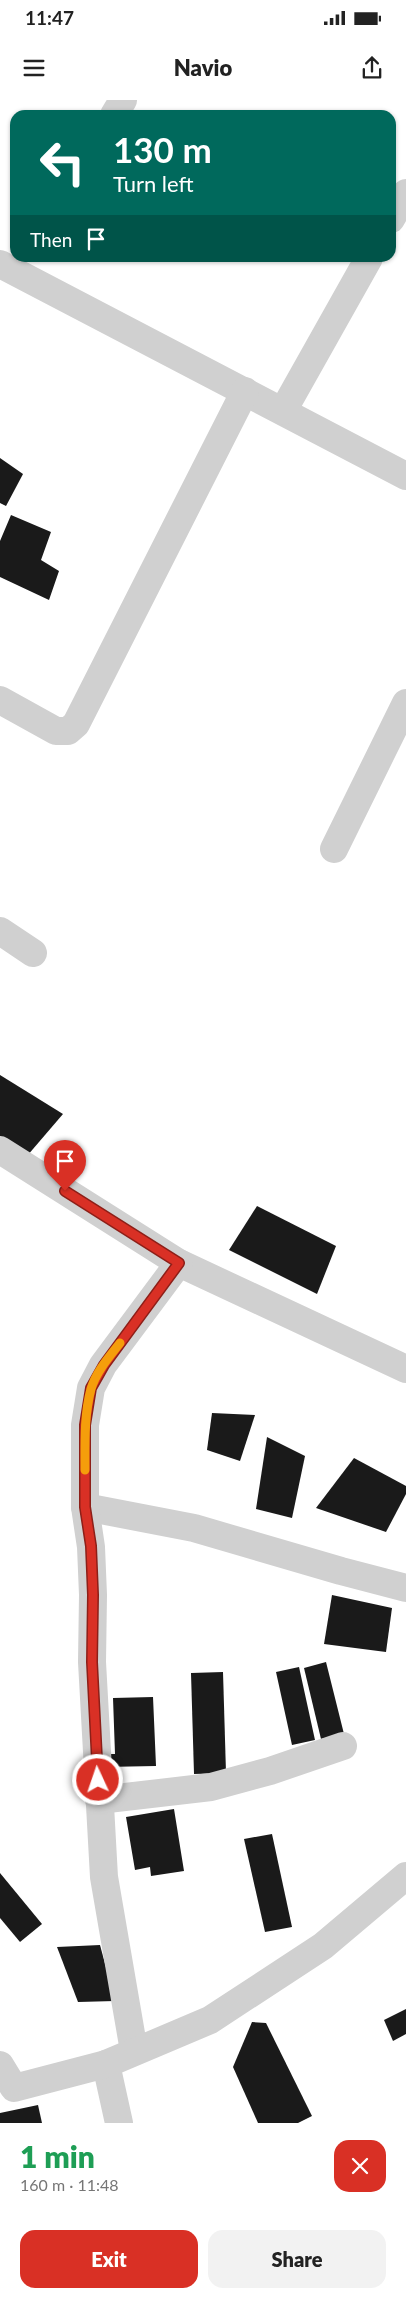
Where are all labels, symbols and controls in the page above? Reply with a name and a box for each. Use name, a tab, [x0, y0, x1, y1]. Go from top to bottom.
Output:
text: 11:47	[25, 6, 74, 29]
icon: menu	[20, 54, 48, 82]
text: Navio	[174, 54, 232, 81]
icon: share	[358, 54, 386, 82]
text: 130 m	[113, 128, 212, 170]
icon: left	[30, 130, 95, 195]
text: Turn left	[113, 170, 194, 197]
icon: arrive	[82, 225, 110, 253]
text: Then	[30, 228, 72, 251]
pin	[44, 1140, 86, 1191]
icon: arrive	[51, 1147, 79, 1175]
position arrow	[71, 1753, 123, 1805]
text: 1 min	[20, 2138, 95, 2174]
button: close	[334, 2140, 386, 2192]
text: 160 m · 11:48	[20, 2175, 119, 2194]
button: Exit	[20, 2230, 198, 2288]
button: Share	[208, 2230, 386, 2288]

